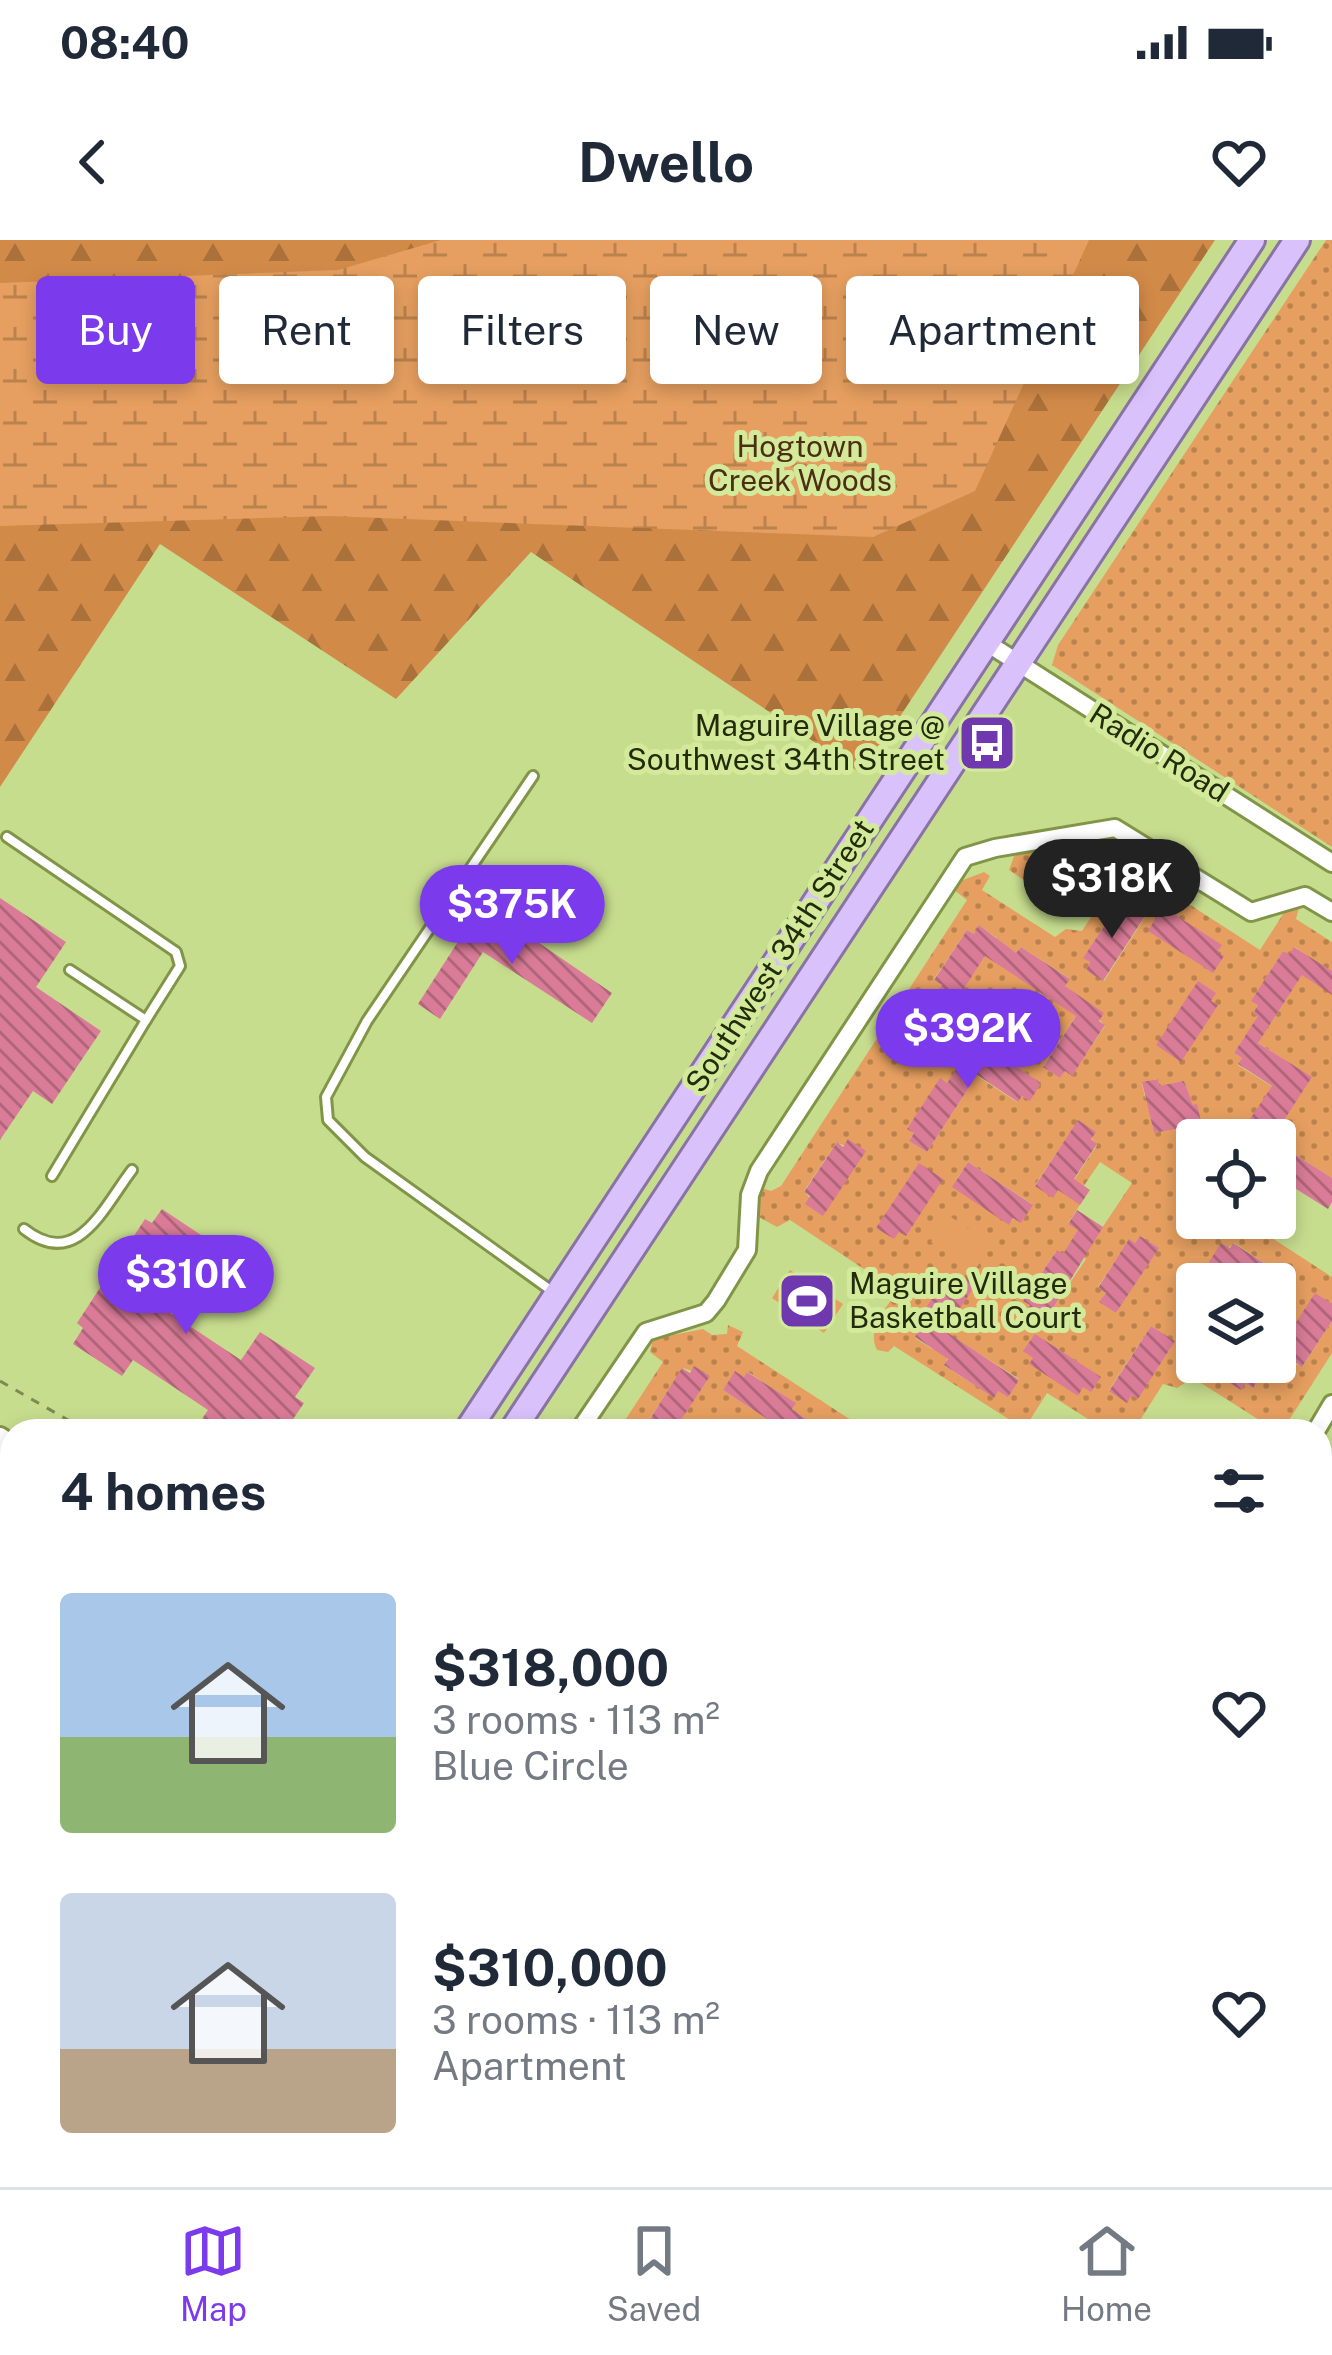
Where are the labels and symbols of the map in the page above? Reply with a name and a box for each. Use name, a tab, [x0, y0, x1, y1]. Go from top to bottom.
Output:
park label: Hogtown Creek Woods	[708, 428, 892, 498]
street label: Radio Road	[1083, 695, 1236, 809]
place label: Maguire Village @ Southwest 34th Street	[627, 707, 945, 777]
bus stop icon: Maguire Village @ Southwest 34th Street	[956, 712, 1018, 774]
street label: Southwest 34th Street	[677, 812, 881, 1099]
pin: $318K	[1028, 839, 1196, 941]
pin: $375K	[428, 865, 596, 967]
pin: $392K	[884, 989, 1052, 1091]
pin: $310K	[102, 1235, 270, 1337]
place label: Maguire Village Basketball Court	[849, 1265, 1082, 1335]
sports icon: Maguire Village Basketball Court	[776, 1270, 838, 1332]

